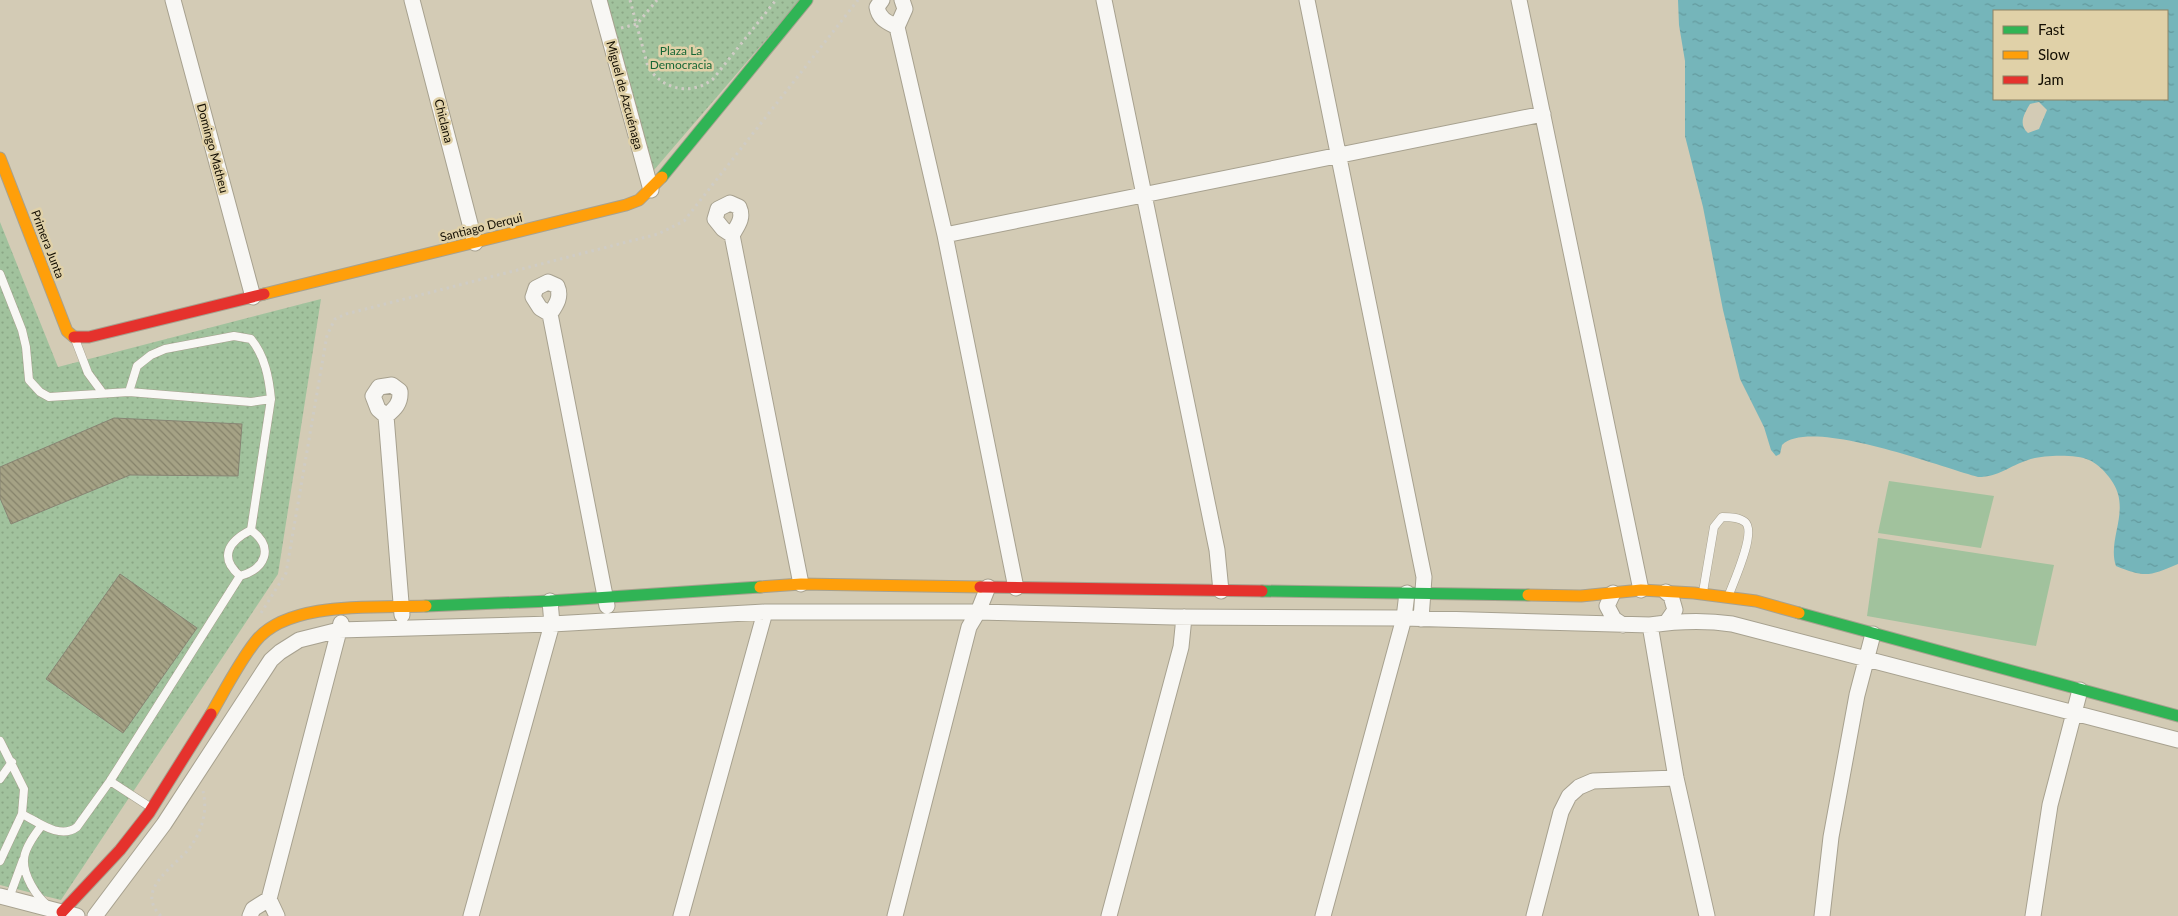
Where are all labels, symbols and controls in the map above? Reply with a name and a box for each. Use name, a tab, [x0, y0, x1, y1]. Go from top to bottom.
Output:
legend	[1993, 10, 2168, 100]
text: Fast	[2038, 20, 2065, 38]
street label: Miguel de Azcuénaga	[603, 39, 647, 151]
park label: Plaza La Democracia	[650, 43, 712, 72]
text: Slow	[2038, 45, 2070, 63]
text: Jam	[2038, 70, 2064, 88]
street label: Chiclana	[431, 97, 457, 145]
street label: Domingo Matheu	[194, 102, 232, 194]
street label: Primera Junta	[28, 208, 68, 280]
street label: Santiago Derqui	[438, 210, 524, 244]

